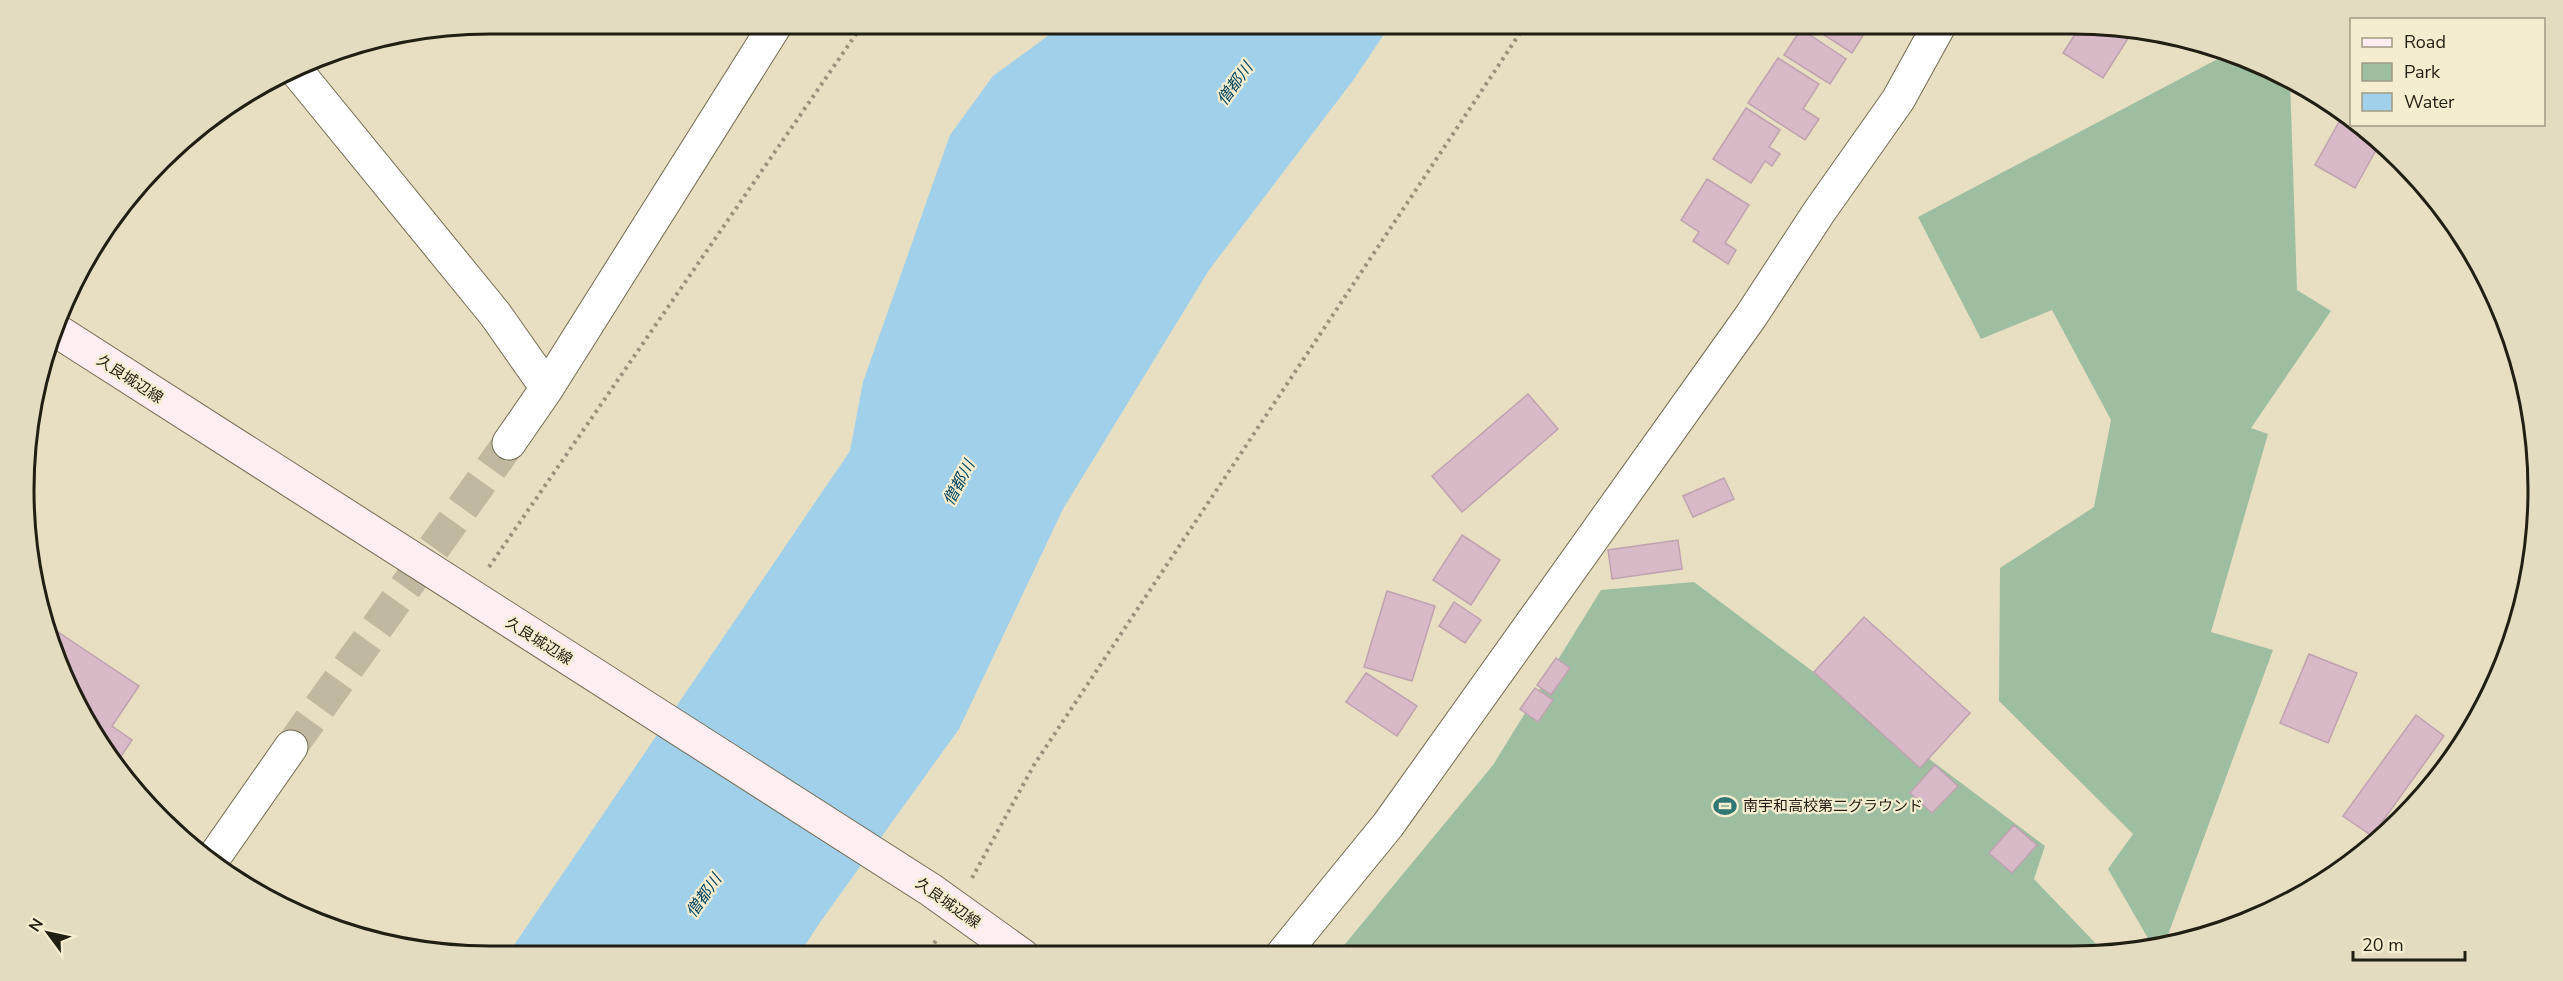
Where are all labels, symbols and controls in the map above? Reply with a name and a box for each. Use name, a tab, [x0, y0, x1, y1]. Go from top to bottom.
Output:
legend	[2350, 18, 2545, 126]
text: Road	[2404, 30, 2446, 54]
water label: 僧都川	[1212, 57, 1259, 110]
text: Park	[2404, 60, 2441, 84]
text: Water	[2404, 90, 2455, 114]
street label: 久良城辺線	[93, 350, 167, 408]
water label: 僧都川	[938, 455, 981, 509]
street label: 久良城辺線	[502, 613, 576, 669]
sports icon: 南宇和高校第二グラウンド	[1712, 793, 1738, 819]
place label: 南宇和高校第二グラウンド	[1743, 796, 1923, 816]
water label: 僧都川	[681, 868, 728, 922]
street label: 久良城辺線	[912, 873, 984, 933]
north arrow	[18, 903, 78, 963]
text: N	[24, 914, 49, 936]
scale bar	[2353, 924, 2466, 962]
text: 20 m	[2362, 933, 2404, 957]

